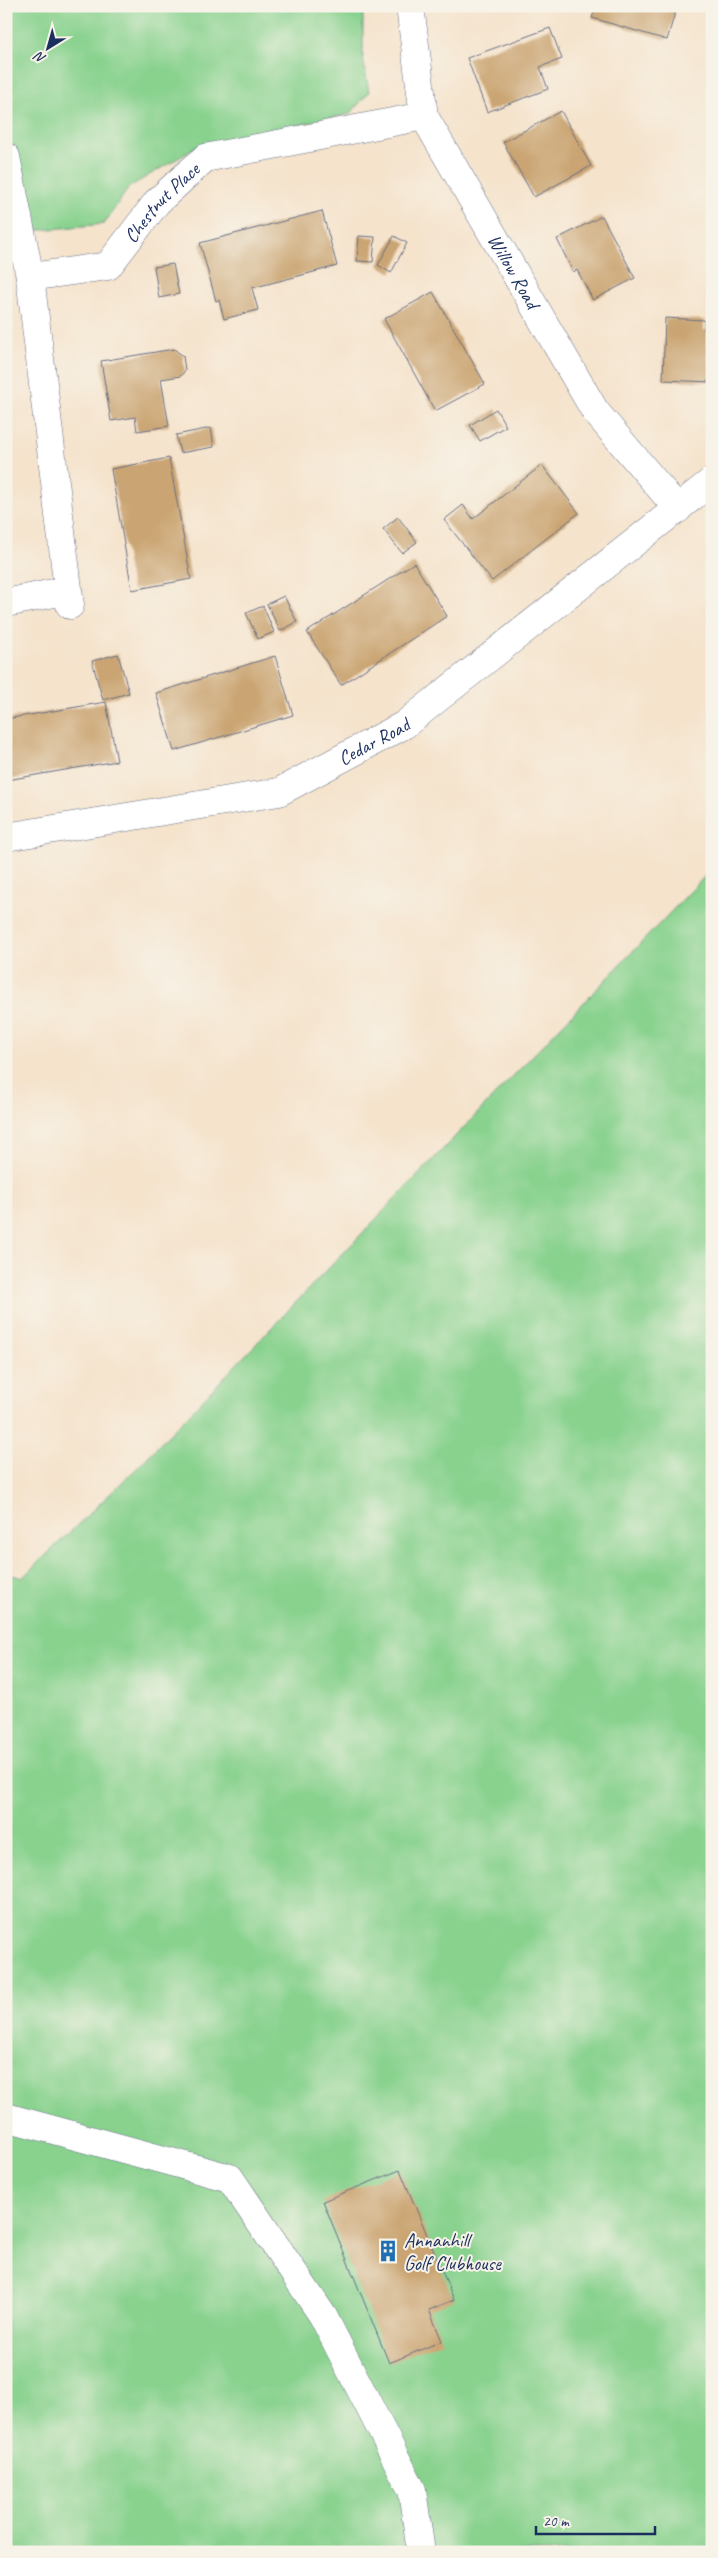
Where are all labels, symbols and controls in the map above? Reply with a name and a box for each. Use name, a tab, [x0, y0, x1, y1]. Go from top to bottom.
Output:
north arrow	[22, 22, 72, 72]
text: N	[30, 47, 49, 67]
street label: Chestnut Place	[118, 156, 206, 248]
street label: Willow Road	[482, 229, 547, 315]
street label: Cedar Road	[333, 711, 418, 771]
place label: Annanhill Golf Clubhouse	[404, 2228, 502, 2276]
building icon: Annanhill Golf Clubhouse	[375, 2238, 401, 2264]
scale bar	[536, 2503, 654, 2535]
text: 20 m	[543, 2512, 570, 2531]

